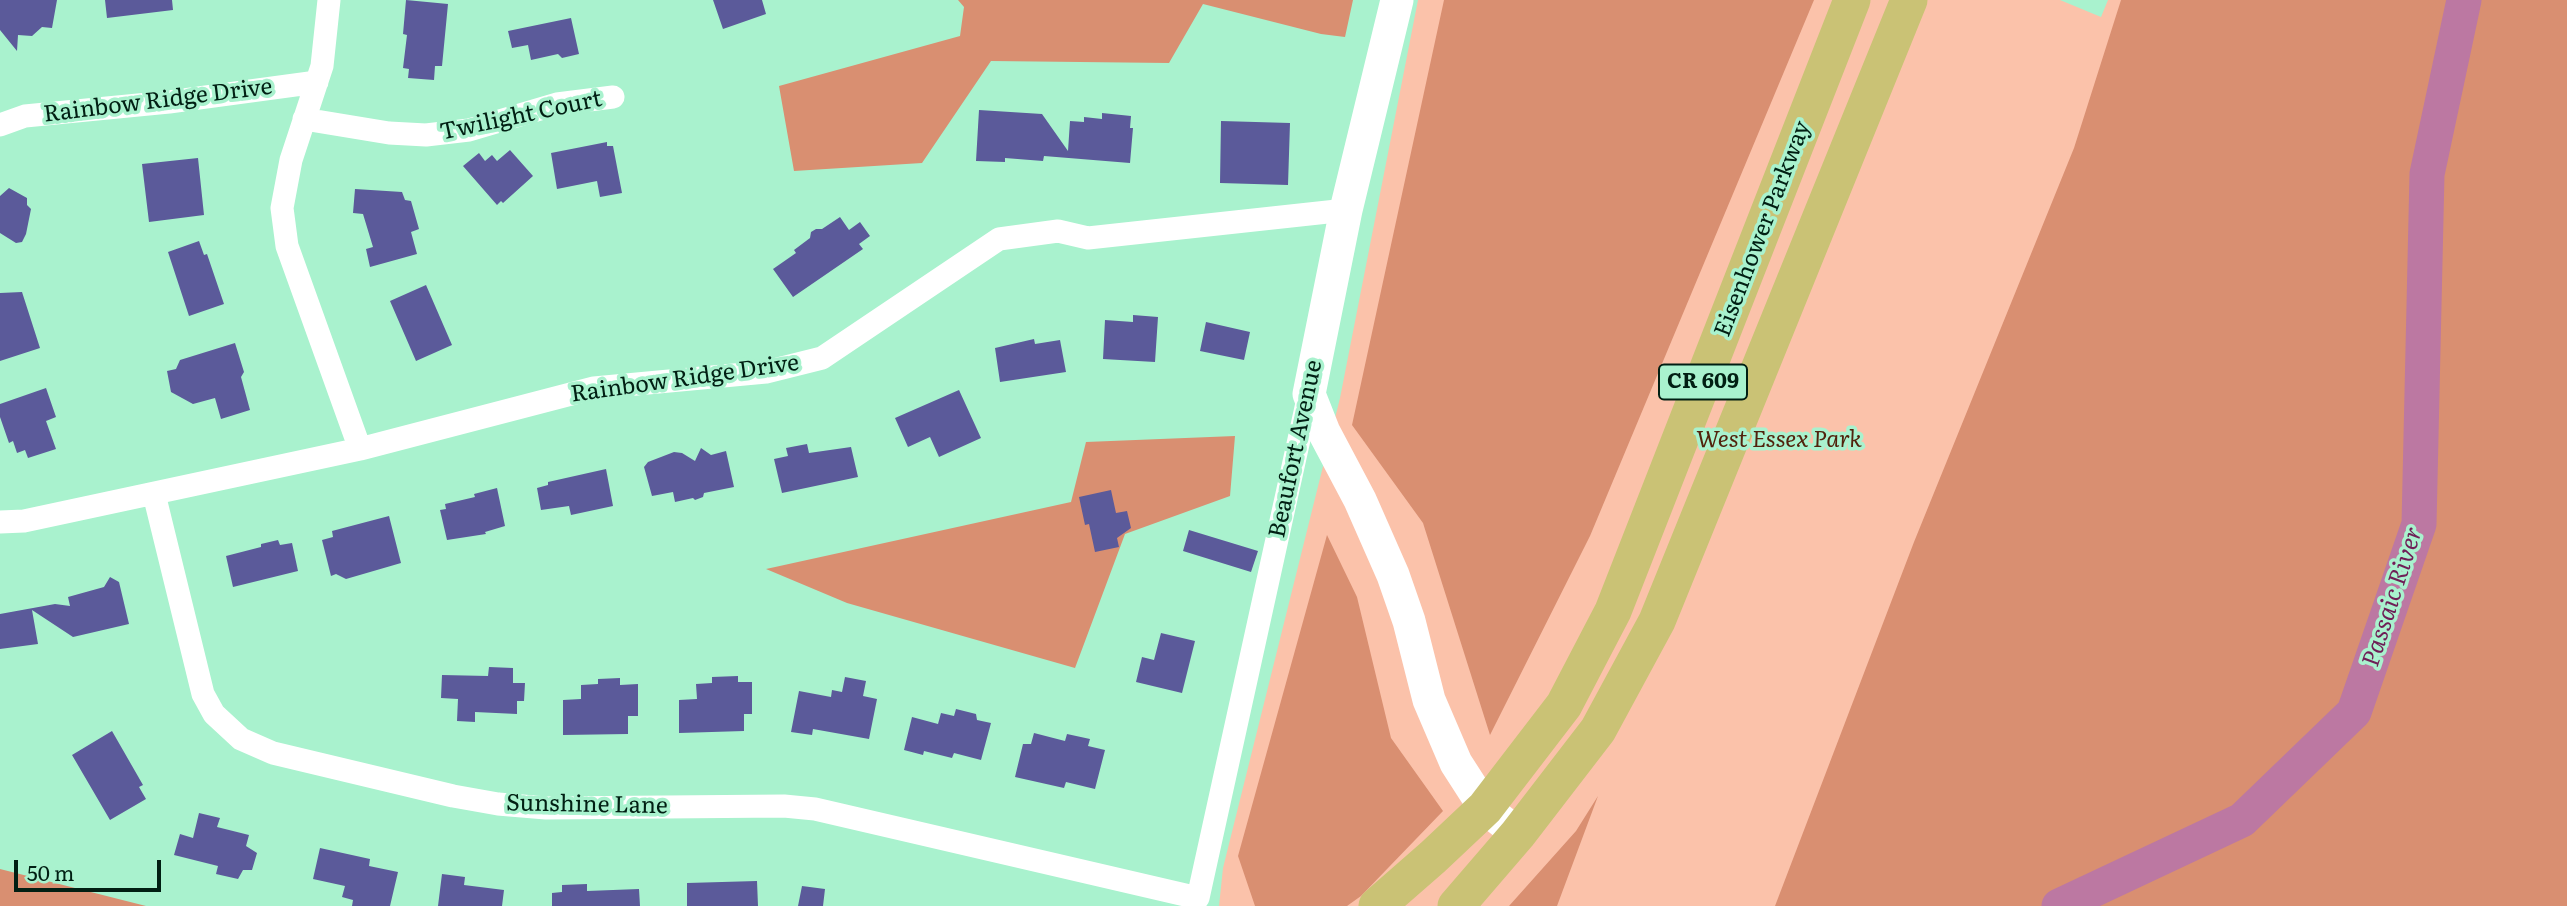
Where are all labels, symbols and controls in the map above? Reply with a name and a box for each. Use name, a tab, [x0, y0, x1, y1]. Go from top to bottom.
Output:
street label: Rainbow Ridge Drive	[42, 73, 274, 129]
street label: Twilight Court	[437, 85, 605, 147]
street label: Eisenhower Parkway	[1709, 117, 1817, 341]
street label: Rainbow Ridge Drive	[569, 349, 801, 409]
street label: Beaufort Avenue	[1264, 358, 1328, 540]
road number: CR 609	[1659, 364, 1747, 400]
park label: West Essex Park	[1696, 426, 1862, 454]
water label: Passaic River	[2357, 523, 2429, 671]
street label: Sunshine Lane	[506, 790, 668, 820]
scale bar	[18, 846, 164, 890]
text: 50 m	[27, 856, 74, 887]

